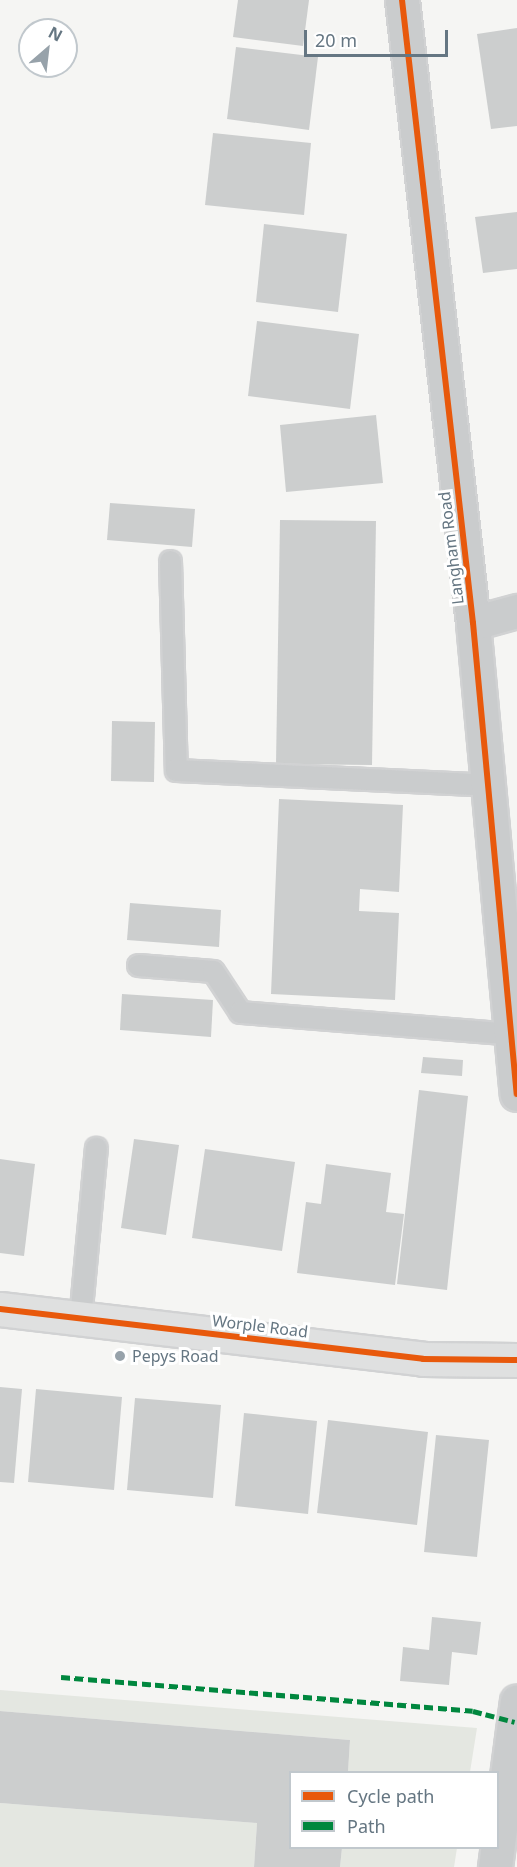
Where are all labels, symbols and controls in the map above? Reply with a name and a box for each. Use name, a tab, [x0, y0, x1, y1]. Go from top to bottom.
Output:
north arrow	[18, 18, 78, 78]
scale bar	[307, 18, 451, 56]
text: N	[45, 21, 66, 47]
text: 20 m	[315, 28, 357, 52]
street label: Langham Road	[435, 490, 467, 606]
street label: Worple Road	[211, 1311, 309, 1341]
place label: Pepys Road	[132, 1346, 219, 1366]
marker: Pepys Road	[113, 1349, 127, 1363]
legend	[289, 1771, 499, 1849]
text: Cycle path	[347, 1784, 434, 1808]
text: Path	[347, 1814, 386, 1838]

